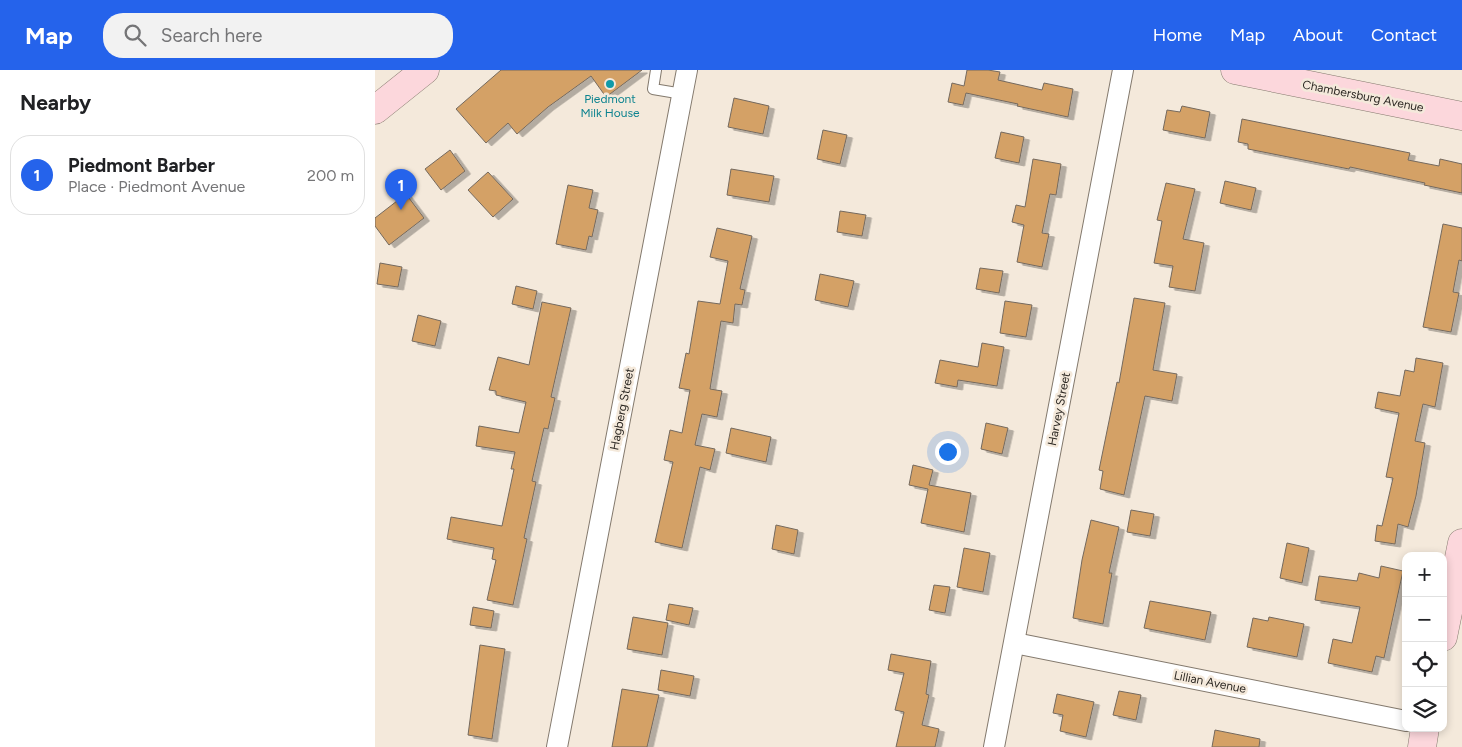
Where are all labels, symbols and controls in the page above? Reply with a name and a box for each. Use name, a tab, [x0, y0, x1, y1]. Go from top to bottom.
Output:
search box	[103, 13, 453, 58]
text: Map	[25, 21, 73, 50]
icon: search	[121, 21, 149, 49]
text: Search here	[161, 24, 262, 47]
text: Home	[1153, 24, 1202, 46]
text: Map	[1230, 24, 1265, 46]
text: About	[1293, 24, 1343, 46]
text: Contact	[1371, 24, 1437, 46]
street label: Chambersburg Avenue	[1301, 77, 1425, 115]
marker: Piedmont Milk House	[604, 78, 616, 90]
text: Nearby	[20, 90, 91, 115]
place label: Piedmont Milk House	[580, 92, 640, 120]
text: Piedmont Barber	[68, 154, 215, 177]
text: 1	[34, 166, 40, 185]
text: 200 m	[307, 166, 354, 185]
pin: 1	[385, 169, 417, 210]
text: Place · Piedmont Avenue	[68, 177, 245, 196]
street label: Hagberg Street	[607, 366, 637, 451]
street label: Harvey Street	[1045, 371, 1073, 447]
your location	[935, 439, 961, 465]
map controls	[1402, 552, 1447, 732]
button: +	[1402, 552, 1447, 597]
button: −	[1402, 597, 1447, 642]
button: locate	[1402, 642, 1447, 687]
street label: Lillian Avenue	[1173, 668, 1248, 696]
button: layers	[1402, 687, 1447, 732]

